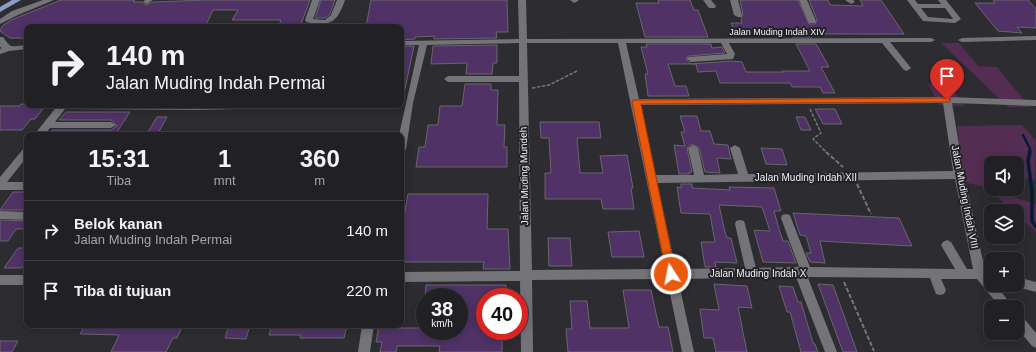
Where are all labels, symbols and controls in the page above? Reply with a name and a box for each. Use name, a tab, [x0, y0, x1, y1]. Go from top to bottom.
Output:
street label: Jalan Muding Indah XIV	[729, 27, 825, 37]
icon: right	[40, 40, 92, 92]
text: 140 m	[106, 40, 185, 71]
pin	[930, 59, 964, 100]
icon: arrive	[936, 65, 958, 87]
text: Jalan Muding Indah Permai	[106, 73, 325, 93]
street label: Jalan Muding Mundeh	[518, 127, 530, 225]
street label: Jalan Muding Indah VIII	[950, 144, 980, 250]
text: 15:31	[88, 145, 150, 172]
text: 1	[218, 145, 231, 172]
text: 360	[300, 145, 340, 172]
map controls	[984, 156, 1024, 340]
button: sound	[984, 156, 1024, 196]
street label: Jalan Muding Indah XII	[755, 172, 857, 183]
text: Tiba	[107, 173, 131, 188]
text: mnt	[214, 173, 236, 188]
text: m	[314, 173, 325, 188]
button: layers	[984, 204, 1024, 244]
text: Belok kanan	[74, 215, 162, 232]
icon: right	[40, 220, 62, 242]
text: 140 m	[346, 222, 388, 239]
text: Jalan Muding Indah Permai	[74, 232, 232, 247]
button: +	[984, 252, 1024, 292]
position arrow	[650, 253, 692, 295]
street label: Jalan Muding Indah X	[710, 268, 807, 279]
icon: arrive	[40, 280, 62, 302]
text: Tiba di tujuan	[74, 282, 171, 299]
text: 220 m	[346, 282, 388, 299]
speed limit sign: 40	[476, 288, 528, 340]
text: 38	[431, 298, 453, 320]
button: −	[984, 300, 1024, 340]
text: km/h	[431, 318, 453, 329]

